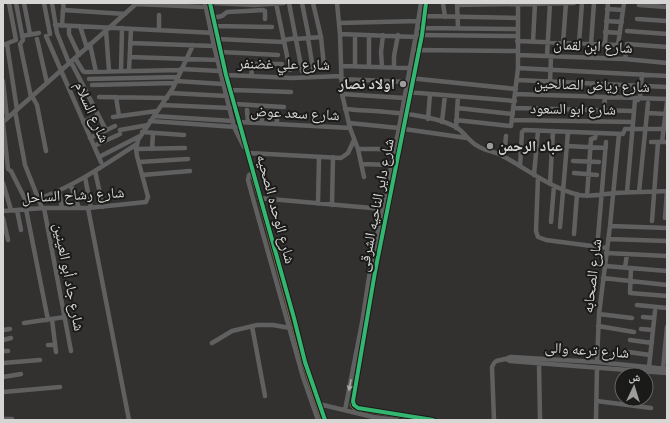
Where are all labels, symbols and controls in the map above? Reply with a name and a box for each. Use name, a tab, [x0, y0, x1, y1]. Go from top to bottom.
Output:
street label: شارع ابن لقمان	[553, 32, 633, 59]
street label: شارع علي غضنفر	[237, 51, 330, 77]
street label: شارع رياض الصالحين	[534, 71, 650, 98]
place label: اولاد نصار	[337, 72, 395, 95]
street label: شارع السلام	[69, 77, 116, 146]
marker: اولاد نصار	[398, 79, 408, 89]
street label: شارع ابو السعود	[530, 96, 616, 121]
street label: شارع سعد عوض	[250, 99, 340, 126]
place label: عباد الرحمن	[498, 134, 563, 157]
street label: شارع داير الناحيه الشرقى	[351, 136, 400, 274]
marker: عباد الرحمن	[485, 141, 495, 151]
street label: شارع الوحده الصحيه	[251, 152, 302, 266]
street label: شارع رشاح الساحل	[21, 180, 125, 209]
street label: شارع جاد أبو العينين	[48, 221, 91, 333]
street label: شارع الصحابه	[576, 237, 607, 315]
street label: شارع ترعه والى	[544, 335, 630, 364]
north arrow	[614, 367, 654, 407]
text: ش	[628, 369, 641, 385]
one-way arrow	[347, 379, 353, 392]

